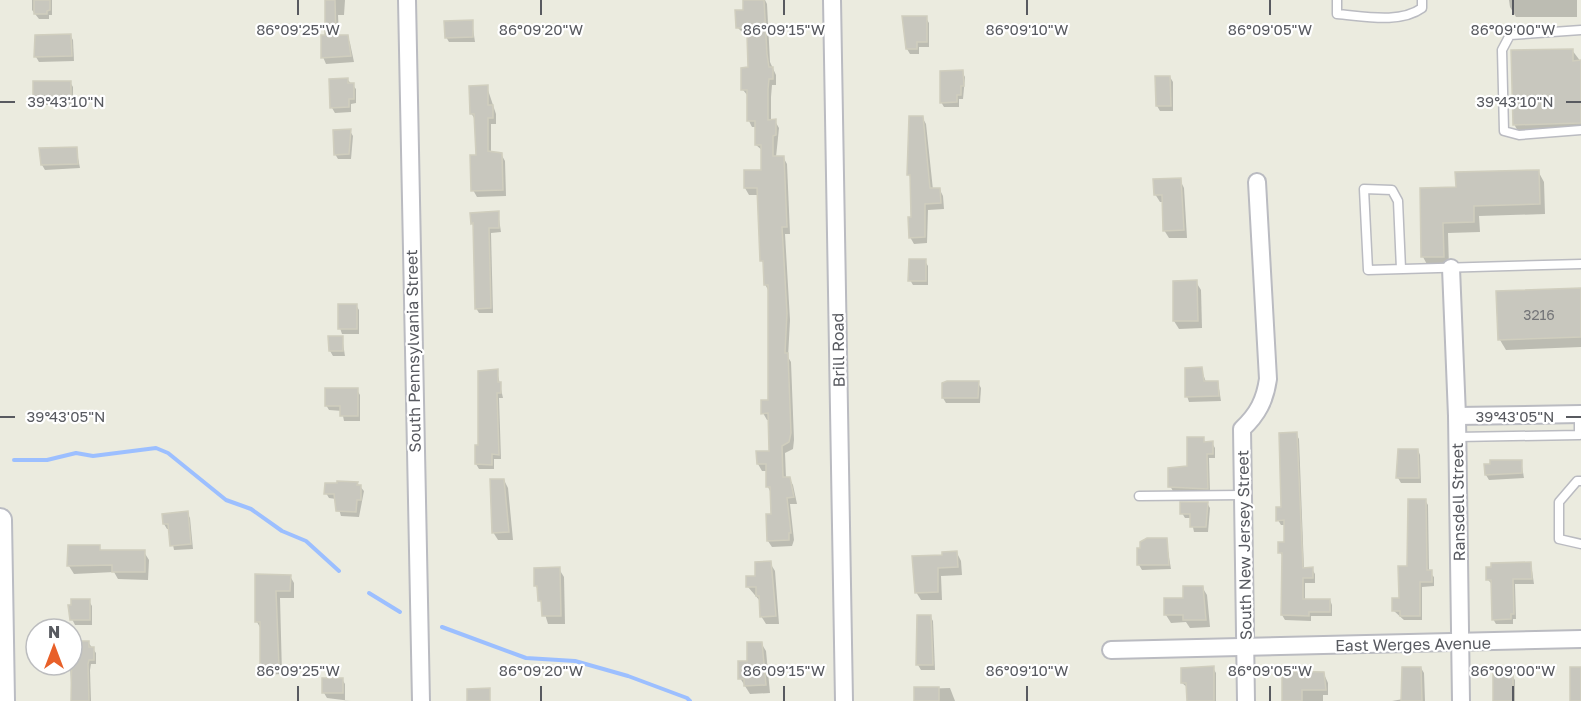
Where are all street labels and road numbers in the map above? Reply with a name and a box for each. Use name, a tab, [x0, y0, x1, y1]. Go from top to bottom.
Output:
street label: South Pennsylvania Street	[401, 249, 425, 453]
street label: Brill Road	[827, 312, 849, 388]
street label: Ransdell Street	[1447, 442, 1469, 562]
street label: South New Jersey Street	[1232, 450, 1256, 640]
street label: East Werges Avenue	[1335, 633, 1491, 655]

